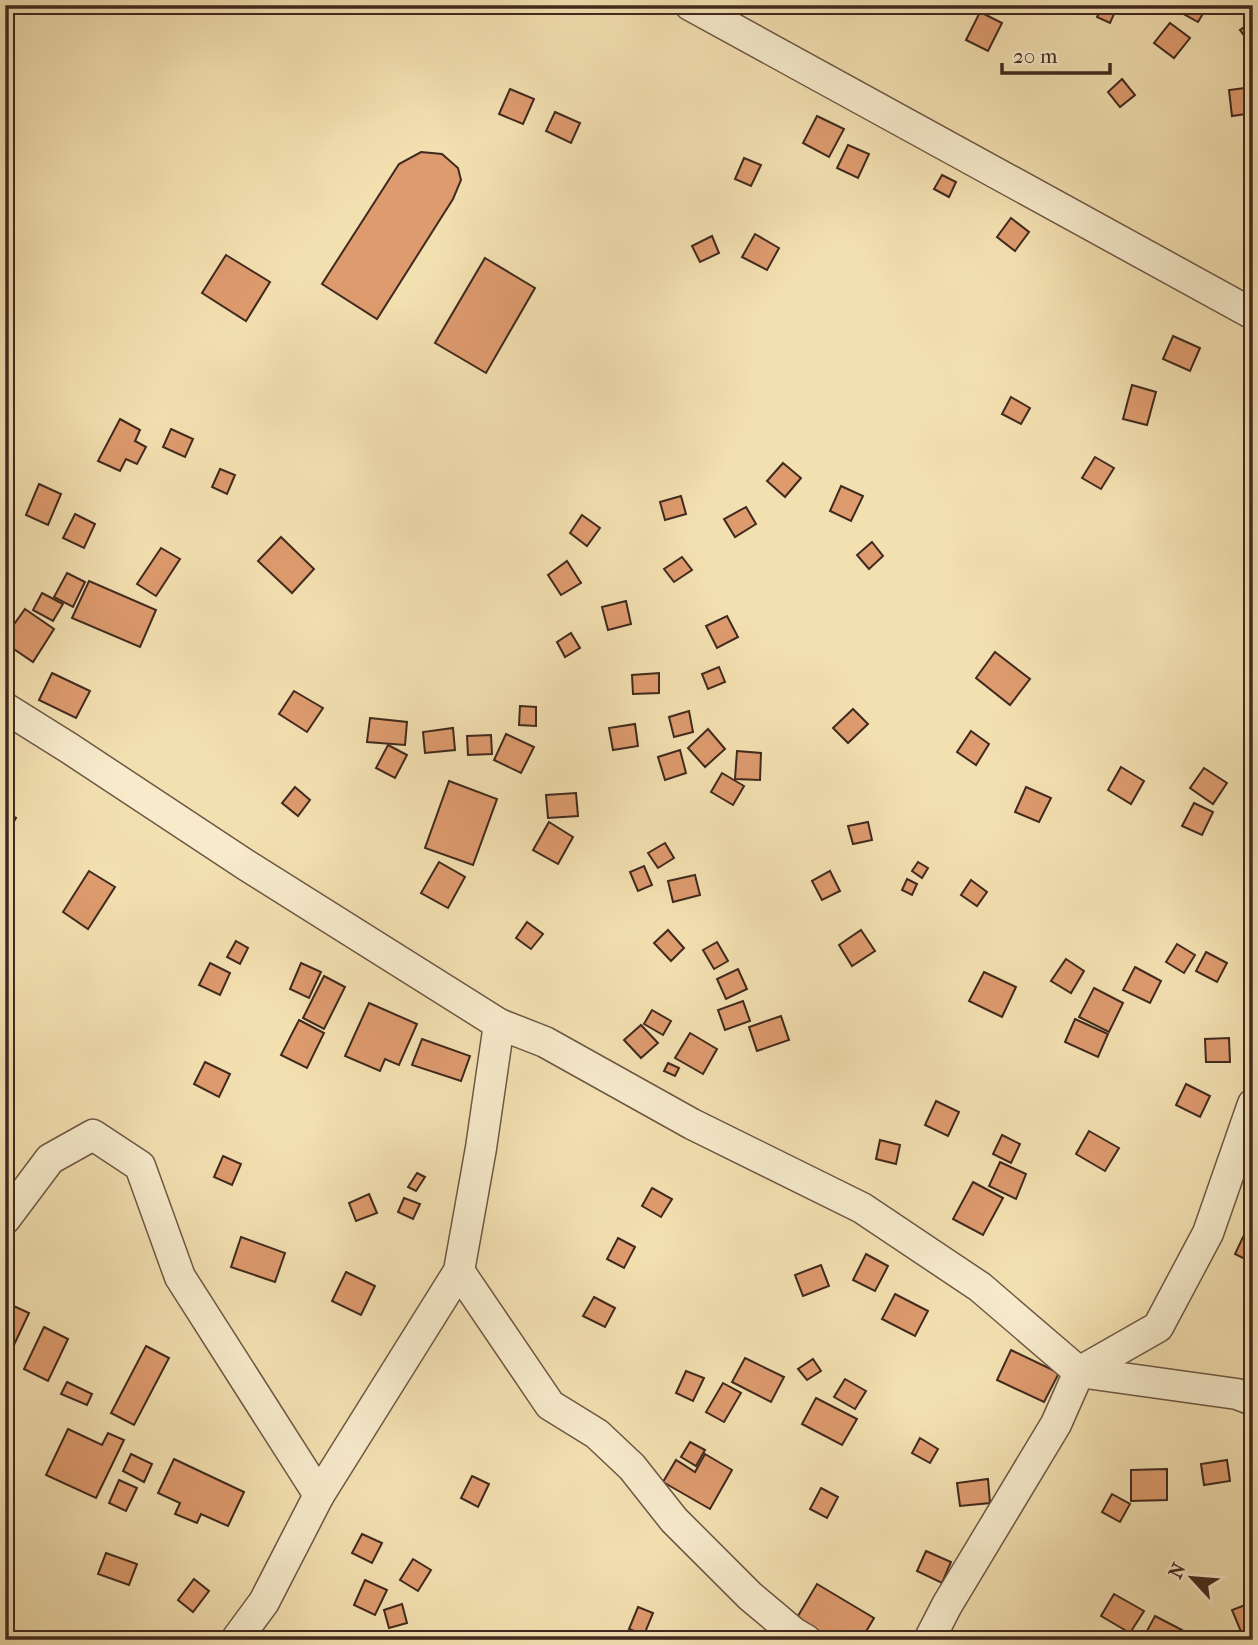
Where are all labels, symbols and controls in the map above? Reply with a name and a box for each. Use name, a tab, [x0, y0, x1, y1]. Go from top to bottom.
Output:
scale bar	[1002, 32, 1111, 76]
text: 20 m	[1013, 44, 1058, 68]
north arrow	[1156, 1544, 1226, 1614]
text: N	[1165, 1559, 1191, 1582]

